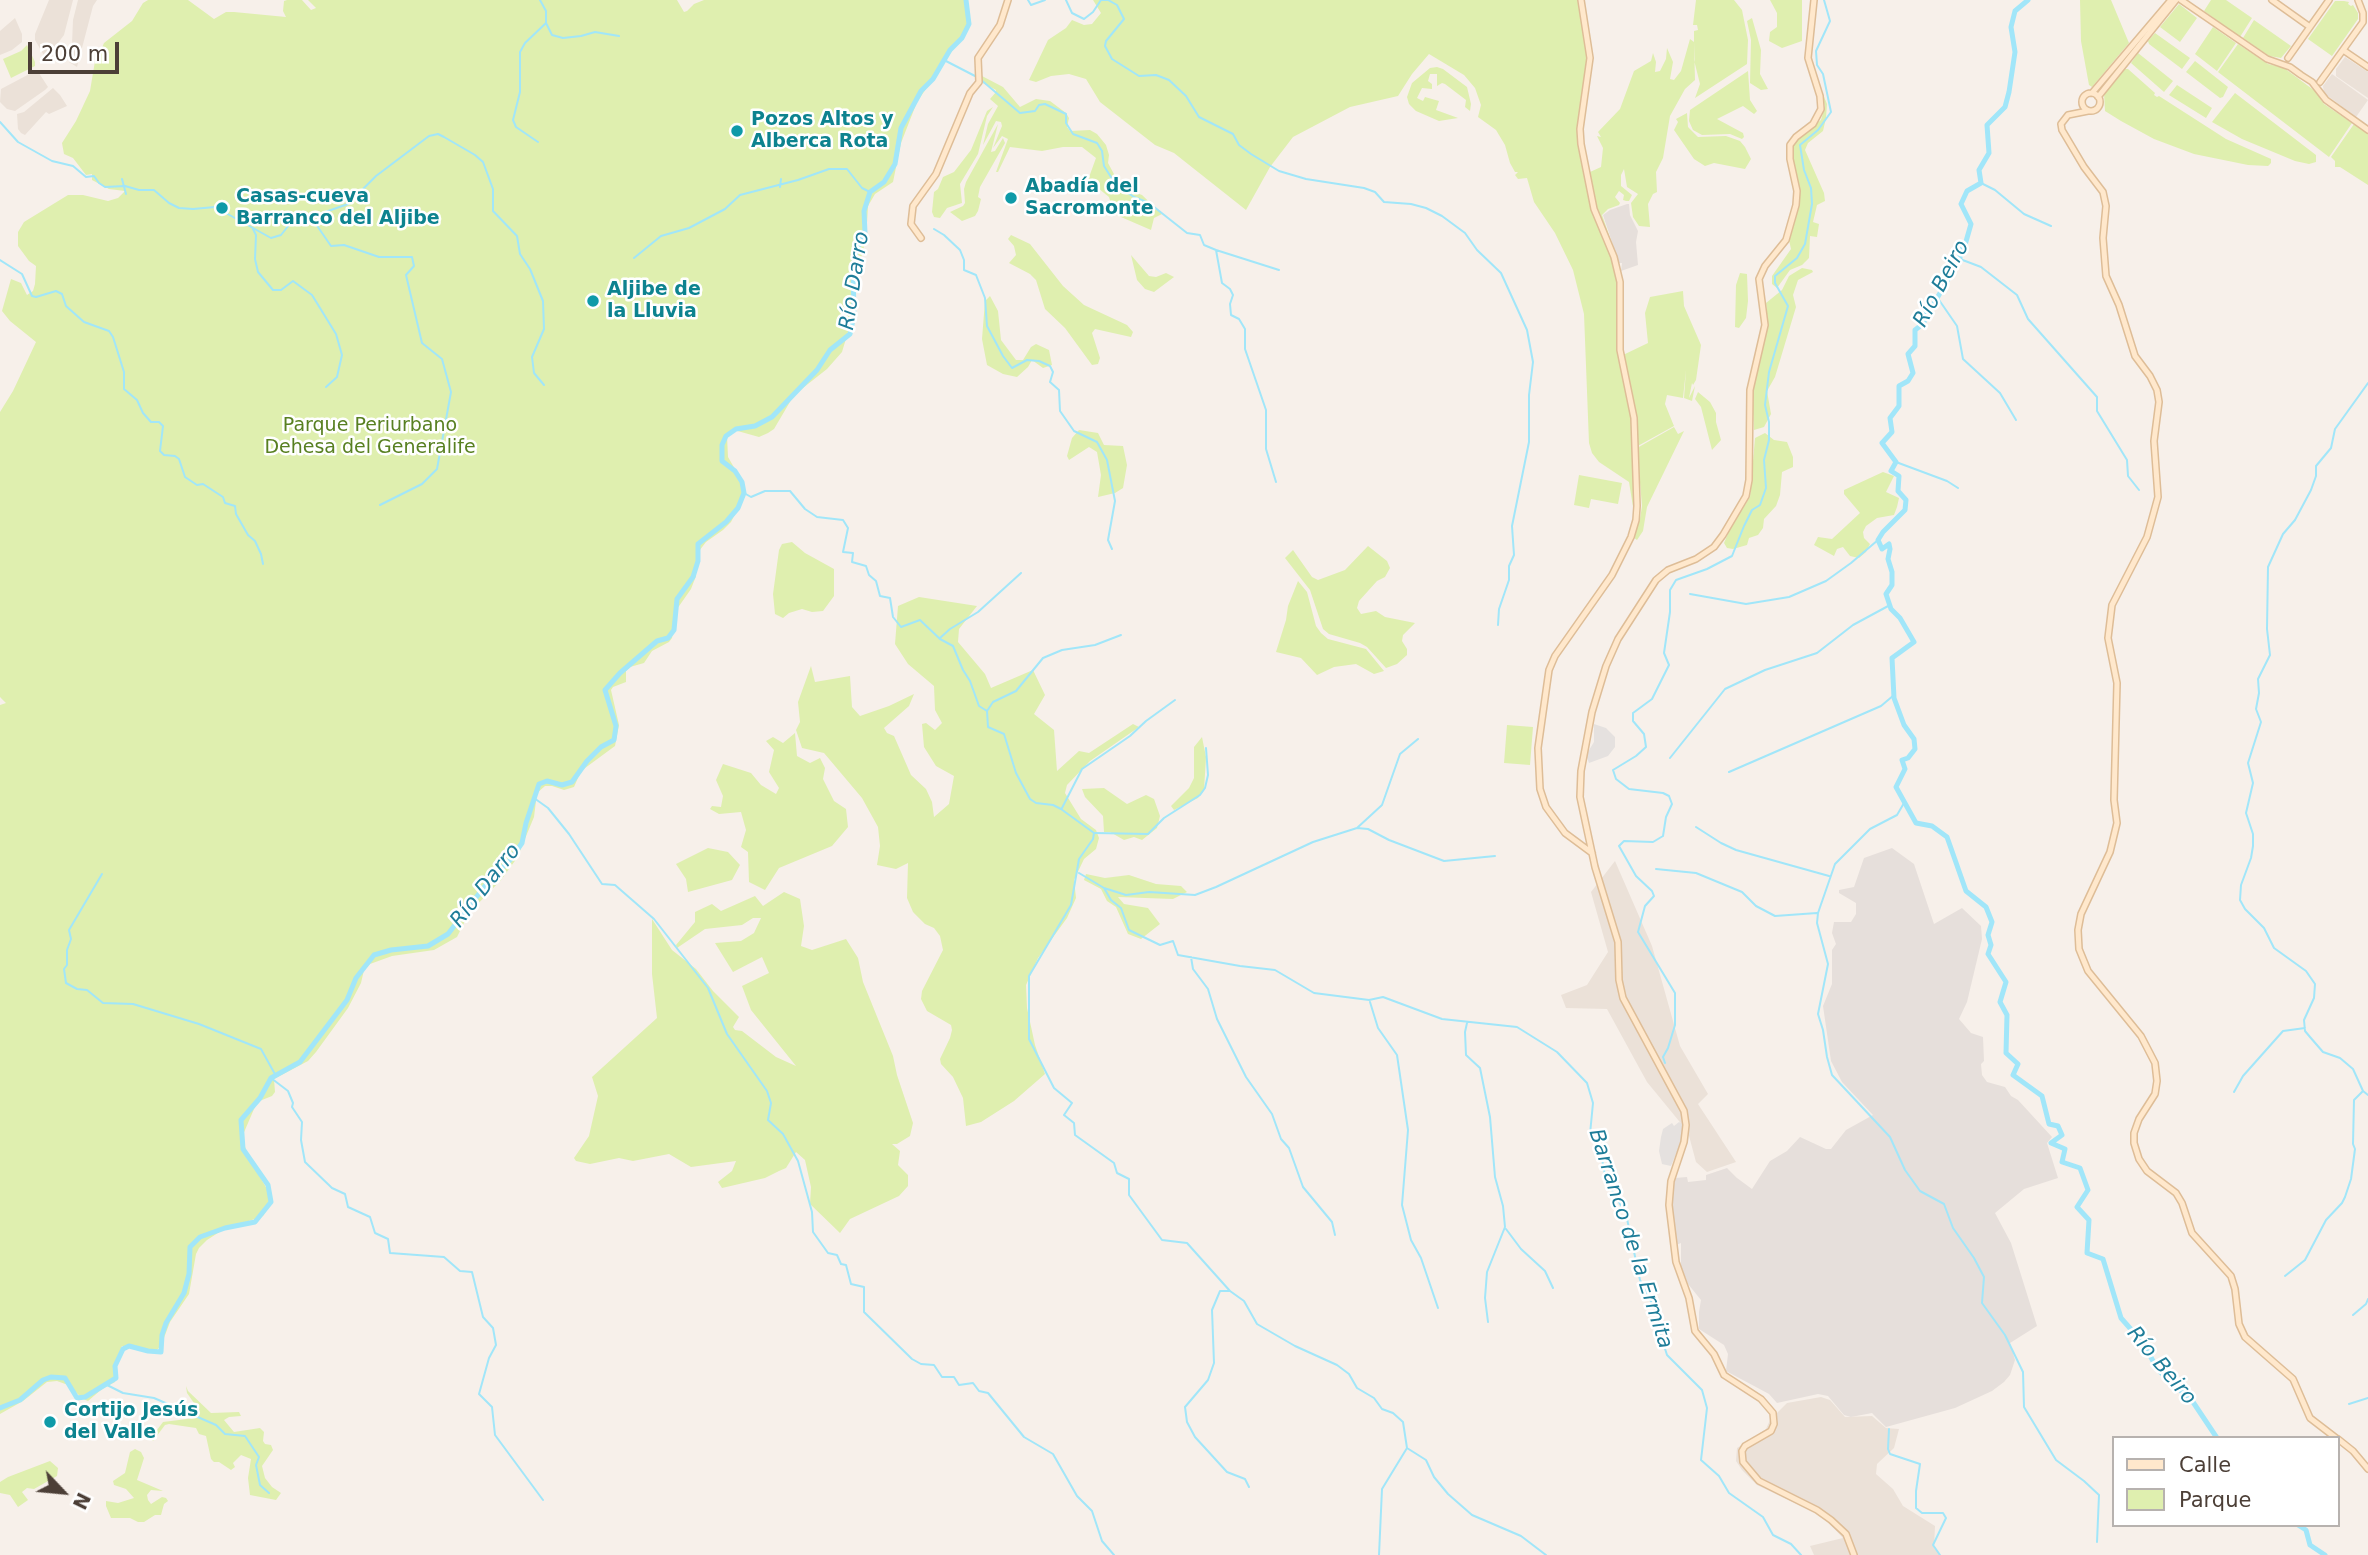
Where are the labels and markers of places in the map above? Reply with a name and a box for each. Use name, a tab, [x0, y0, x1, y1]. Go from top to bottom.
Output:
place label: Pozos Altos y Alberca Rota	[751, 109, 894, 153]
marker: Pozos Altos y Alberca Rota	[729, 123, 745, 139]
place label: Abadía del Sacromonte	[1025, 176, 1154, 220]
place label: Casas-cueva Barranco del Aljibe	[236, 186, 440, 230]
marker: Abadía del Sacromonte	[1003, 190, 1019, 206]
marker: Casas-cueva Barranco del Aljibe	[214, 200, 230, 216]
place label: Aljibe de la Lluvia	[607, 279, 701, 323]
marker: Aljibe de la Lluvia	[585, 293, 601, 309]
place label: Cortijo Jesús del Valle	[64, 1400, 198, 1444]
marker: Cortijo Jesús del Valle	[42, 1414, 58, 1430]

